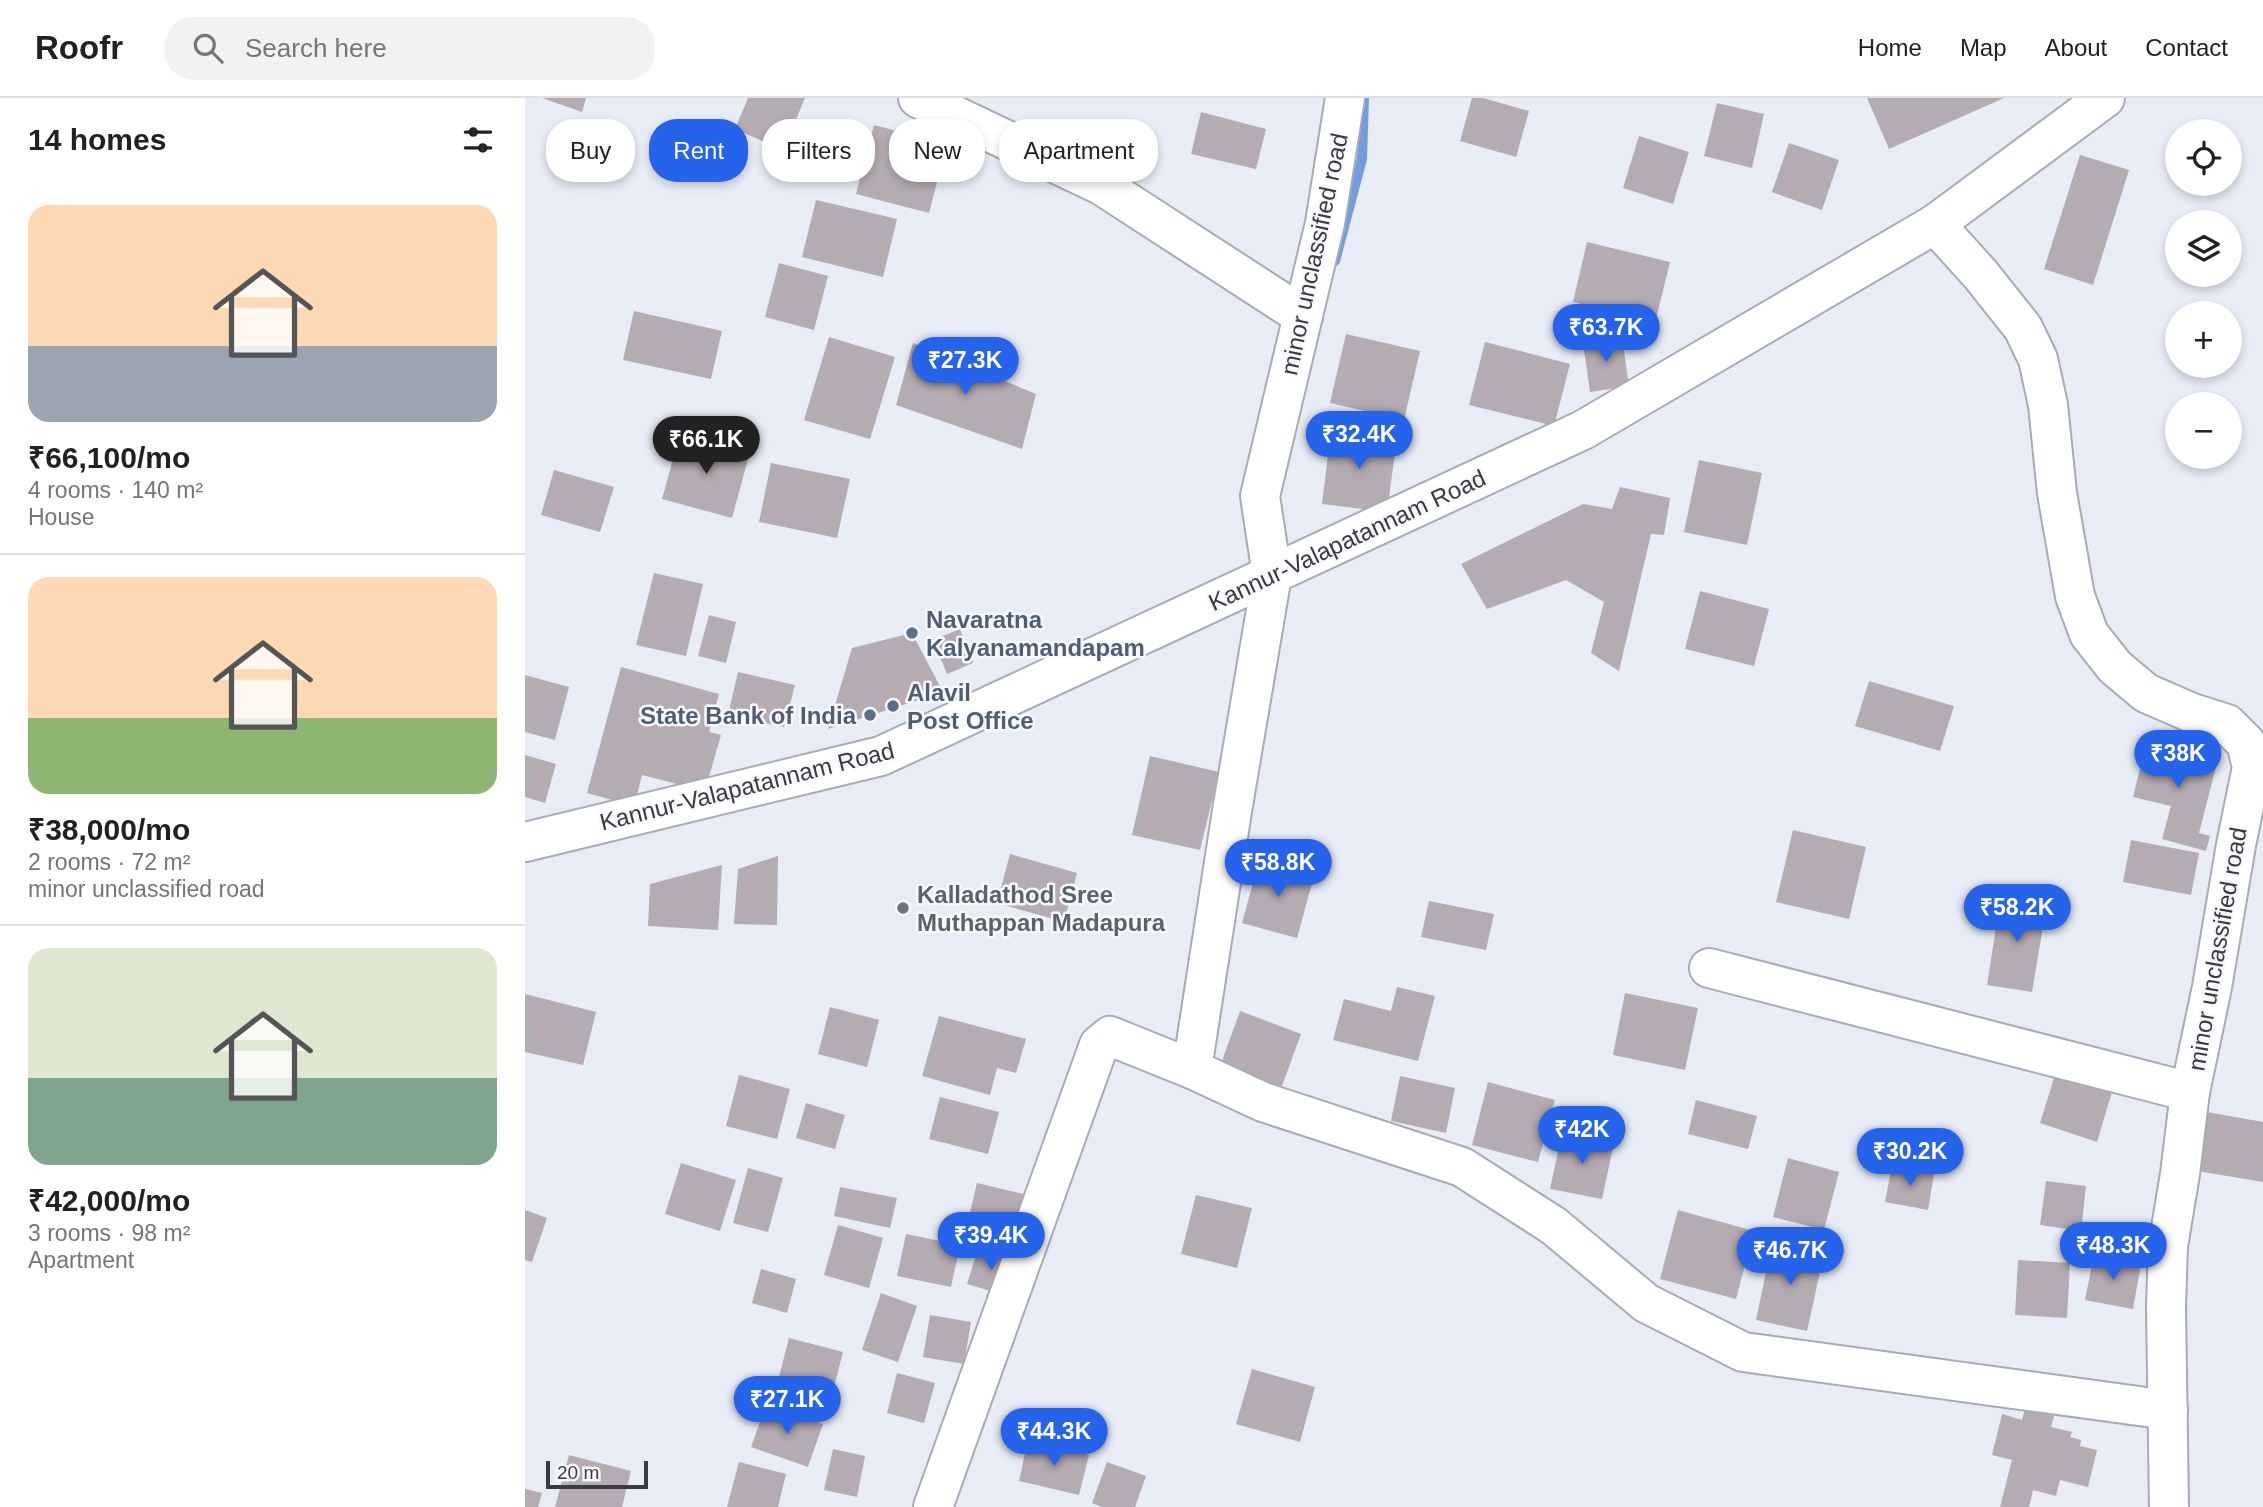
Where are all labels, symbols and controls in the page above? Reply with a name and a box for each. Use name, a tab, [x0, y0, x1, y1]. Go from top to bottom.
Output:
search box	[165, 17, 655, 80]
text: Roofr	[35, 29, 123, 66]
icon: search	[189, 29, 227, 67]
text: Search here	[245, 33, 387, 63]
text: Home	[1858, 34, 1922, 61]
text: Map	[1960, 34, 2007, 61]
text: About	[2045, 34, 2107, 61]
text: Contact	[2145, 34, 2228, 61]
chip: Buy	[546, 119, 635, 182]
chip: Rent	[649, 119, 748, 182]
chip: Filters	[762, 119, 875, 182]
chip: New	[889, 119, 985, 182]
chip: Apartment	[999, 119, 1158, 182]
map controls	[2165, 119, 2242, 469]
button: locate	[2165, 119, 2242, 196]
icon: filters	[459, 121, 497, 159]
text: 14 homes	[28, 123, 166, 156]
street label: minor unclassified road	[1275, 130, 1353, 378]
button: layers	[2165, 210, 2242, 287]
icon: home	[200, 250, 326, 376]
button: +	[2165, 301, 2242, 378]
pin: ₹63.7K	[1549, 304, 1663, 364]
text: ₹63.7K	[1569, 314, 1643, 340]
pin: ₹27.3K	[908, 338, 1022, 397]
text: ₹27.3K	[928, 347, 1002, 373]
button: −	[2165, 392, 2242, 469]
pin: ₹32.4K	[1302, 412, 1416, 471]
pin: ₹66.1K	[649, 416, 763, 476]
text: ₹32.4K	[1322, 421, 1396, 447]
text: ₹66.1K	[669, 426, 743, 452]
text: ₹66,100/mo	[28, 441, 190, 474]
street label: Kannur-Valapatannam Road	[1204, 464, 1490, 616]
text: 4 rooms · 140 m²	[28, 477, 203, 503]
text: House	[28, 504, 94, 530]
place label: Navaratna Kalyanamandapam	[926, 606, 1145, 661]
icon: home	[200, 622, 326, 748]
marker: Navaratna Kalyanamandapam	[904, 625, 920, 641]
place label: Alavil Post Office	[907, 679, 1034, 734]
marker: Alavil Post Office	[885, 698, 901, 714]
place label: State Bank of India	[640, 702, 857, 729]
marker: State Bank of India	[862, 707, 878, 723]
pin: ₹38K	[2137, 730, 2219, 790]
street label: Kannur-Valapatannam Road	[597, 736, 897, 836]
text: ₹38K	[2150, 740, 2206, 766]
text: ₹38,000/mo	[28, 813, 190, 846]
street label: minor unclassified road	[2182, 825, 2252, 1073]
pin: ₹58.8K	[1221, 840, 1335, 899]
text: 2 rooms · 72 m²	[28, 849, 190, 875]
text: ₹58.8K	[1241, 849, 1315, 875]
text: minor unclassified road	[28, 876, 265, 902]
place label: Kalladathod Sree Muthappan Madapura	[917, 881, 1166, 936]
pin: ₹58.2K	[1960, 884, 2074, 944]
text: ₹58.2K	[1980, 894, 2054, 920]
marker: Kalladathod Sree Muthappan Madapura	[895, 900, 911, 916]
icon: home	[200, 993, 326, 1119]
pin: ₹42K	[1541, 1107, 1623, 1166]
text: ₹42K	[1554, 1116, 1610, 1142]
pin: ₹30.2K	[1853, 1128, 1967, 1188]
text: ₹30.2K	[1873, 1138, 1947, 1164]
text: ₹42,000/mo	[28, 1184, 190, 1217]
pin: ₹39.4K	[934, 1212, 1048, 1272]
text: 3 rooms · 98 m²	[28, 1220, 190, 1246]
text: ₹39.4K	[954, 1222, 1028, 1248]
pin: ₹48.3K	[2056, 1222, 2170, 1282]
pin: ₹46.7K	[1733, 1228, 1847, 1287]
text: ₹48.3K	[2076, 1232, 2150, 1258]
text: ₹46.7K	[1753, 1237, 1827, 1263]
text: Apartment	[28, 1247, 134, 1273]
pin: ₹27.1K	[730, 1376, 844, 1436]
text: ₹27.1K	[750, 1386, 824, 1412]
pin: ₹44.3K	[997, 1408, 1111, 1468]
text: ₹44.3K	[1017, 1418, 1091, 1444]
scale bar	[546, 1458, 647, 1490]
text: 20 m	[557, 1462, 599, 1483]

